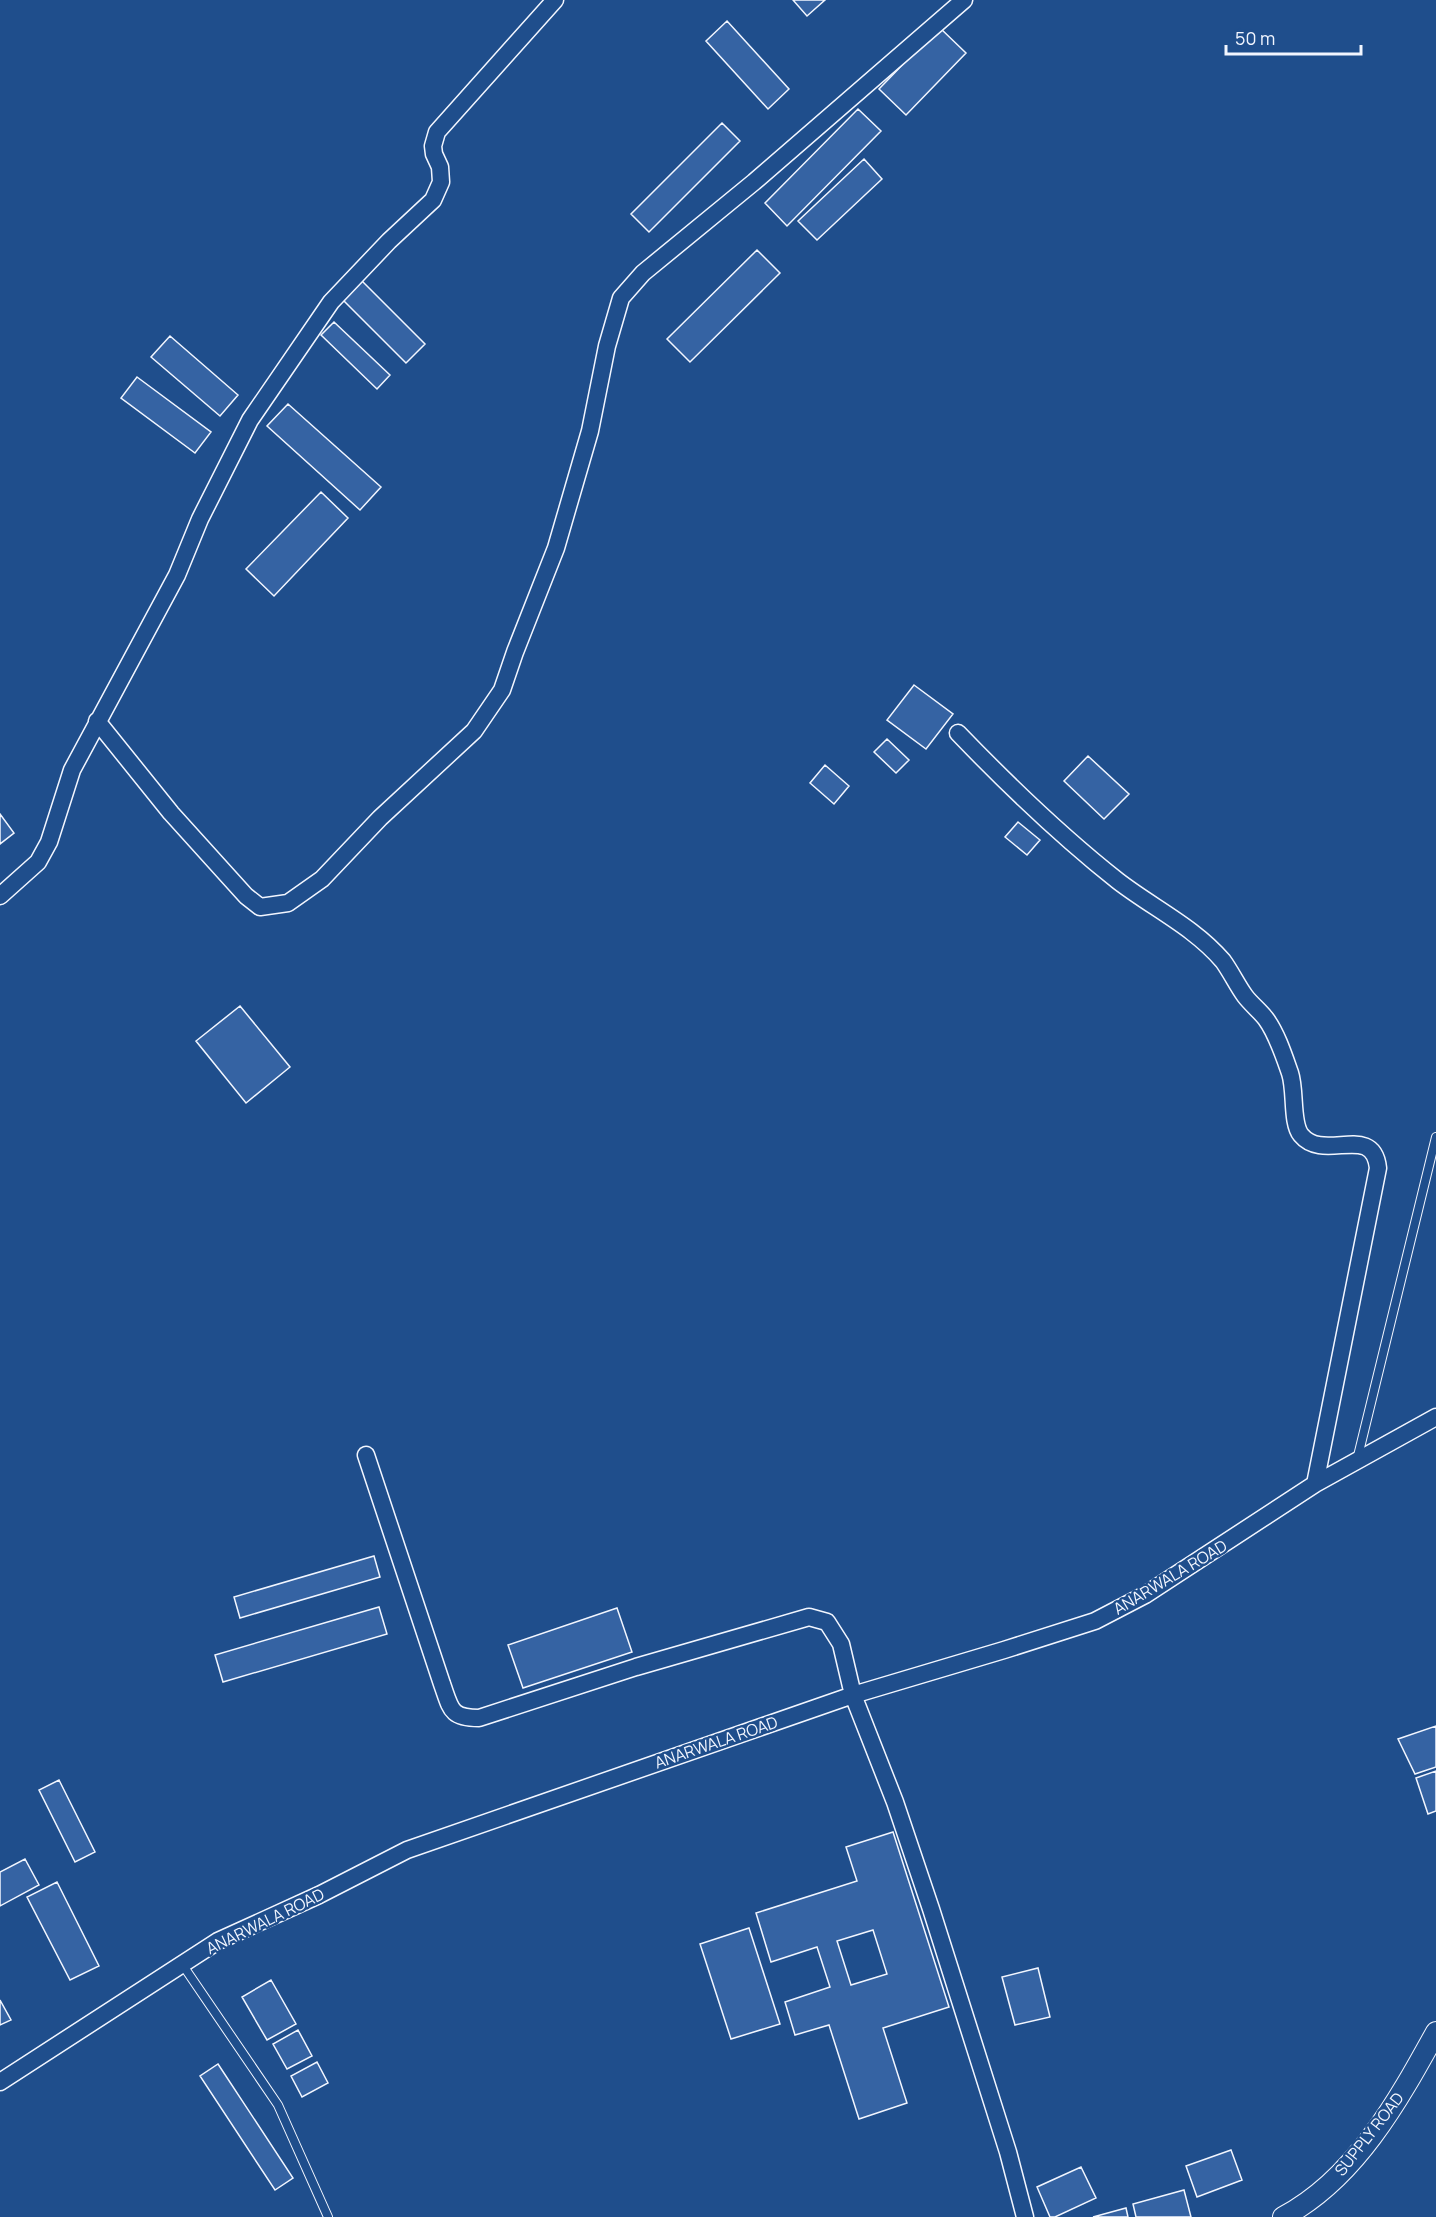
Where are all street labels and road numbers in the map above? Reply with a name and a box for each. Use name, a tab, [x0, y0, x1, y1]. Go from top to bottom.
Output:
street label: ANARWALA ROAD	[1109, 1534, 1231, 1620]
street label: ANARWALA ROAD	[651, 1711, 781, 1773]
street label: ANARWALA ROAD	[202, 1883, 328, 1959]
street label: SUPPLY ROAD	[1329, 2087, 1409, 2180]

